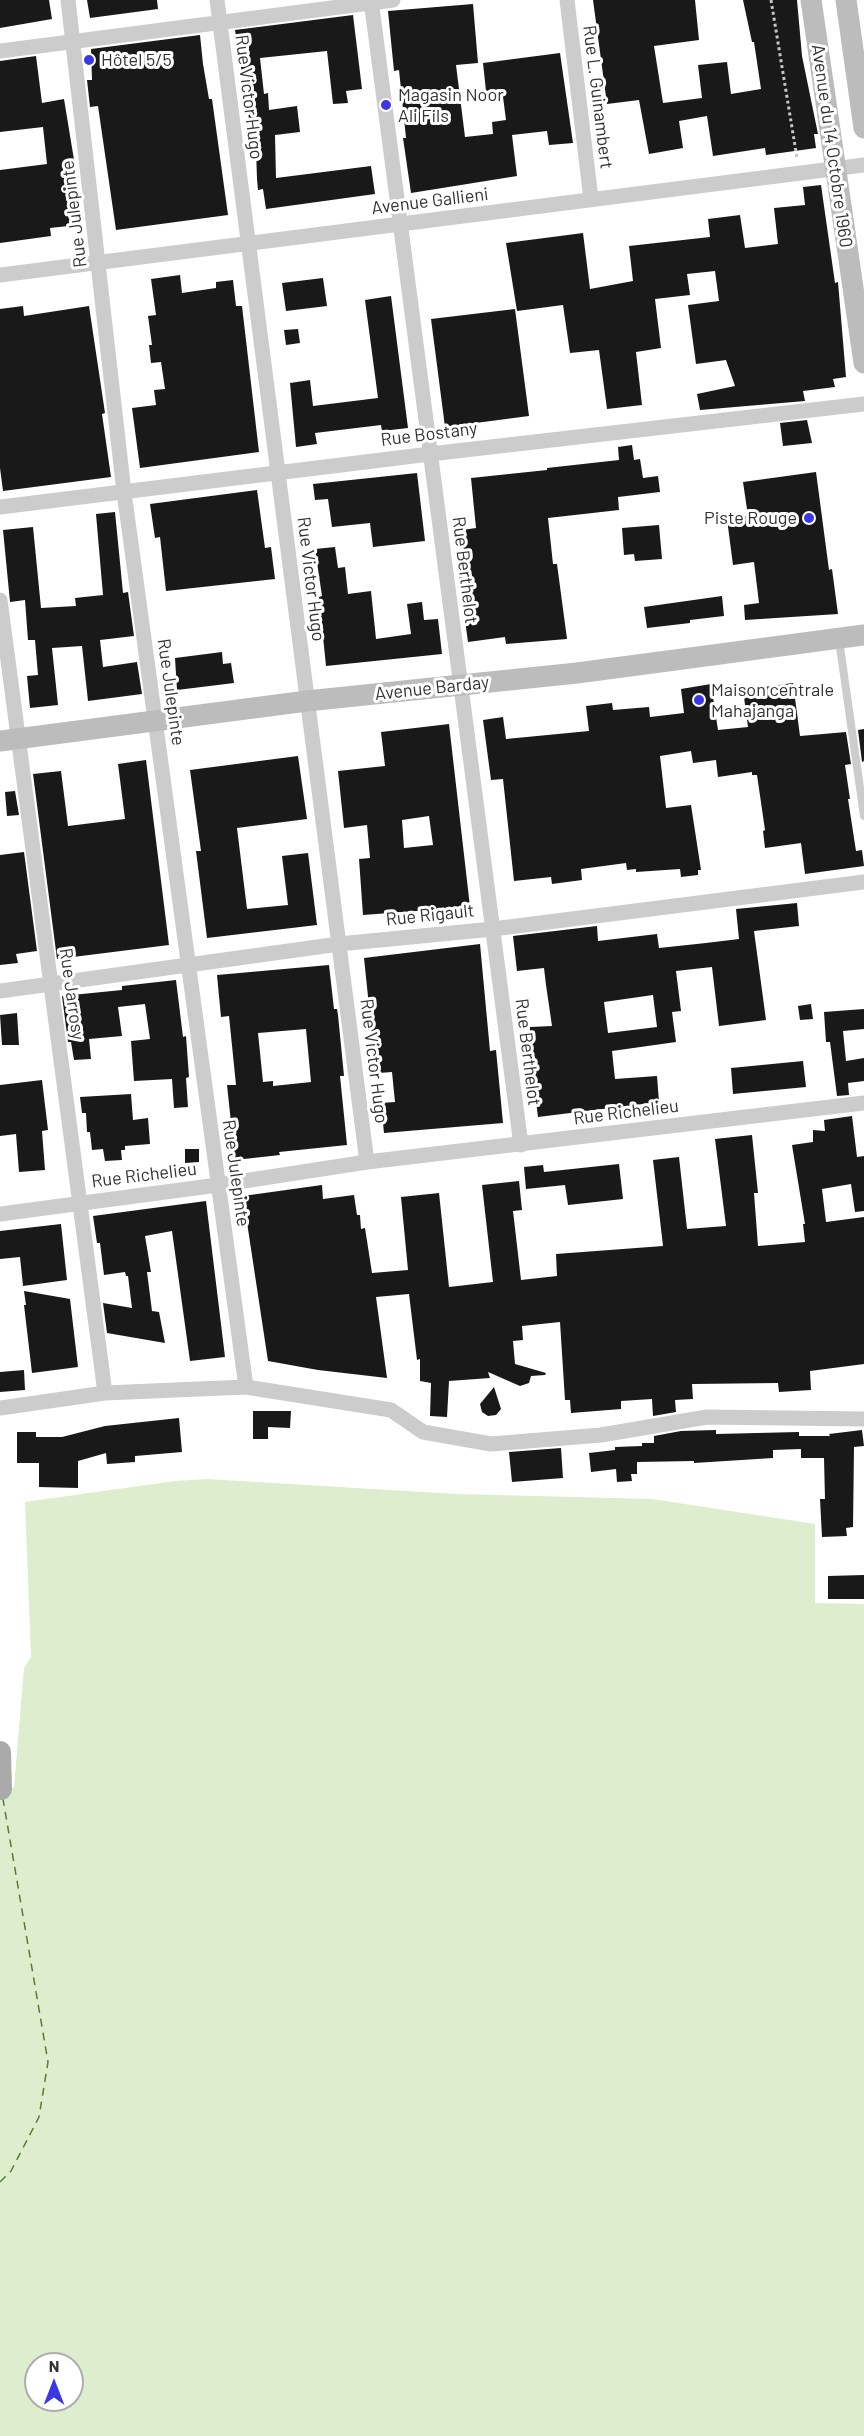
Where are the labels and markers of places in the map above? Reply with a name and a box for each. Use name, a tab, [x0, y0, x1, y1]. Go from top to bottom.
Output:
place label: Hôtel 5/5	[101, 49, 172, 71]
marker: Hôtel 5/5	[82, 53, 96, 67]
place label: Magasin Noor Ali Fils	[398, 84, 504, 127]
marker: Magasin Noor Ali Fils	[379, 98, 393, 112]
place label: Piste Rouge	[704, 507, 797, 529]
marker: Piste Rouge	[802, 511, 816, 525]
place label: Maison centrale Mahajanga	[711, 679, 834, 722]
marker: Maison centrale Mahajanga	[692, 693, 706, 707]

